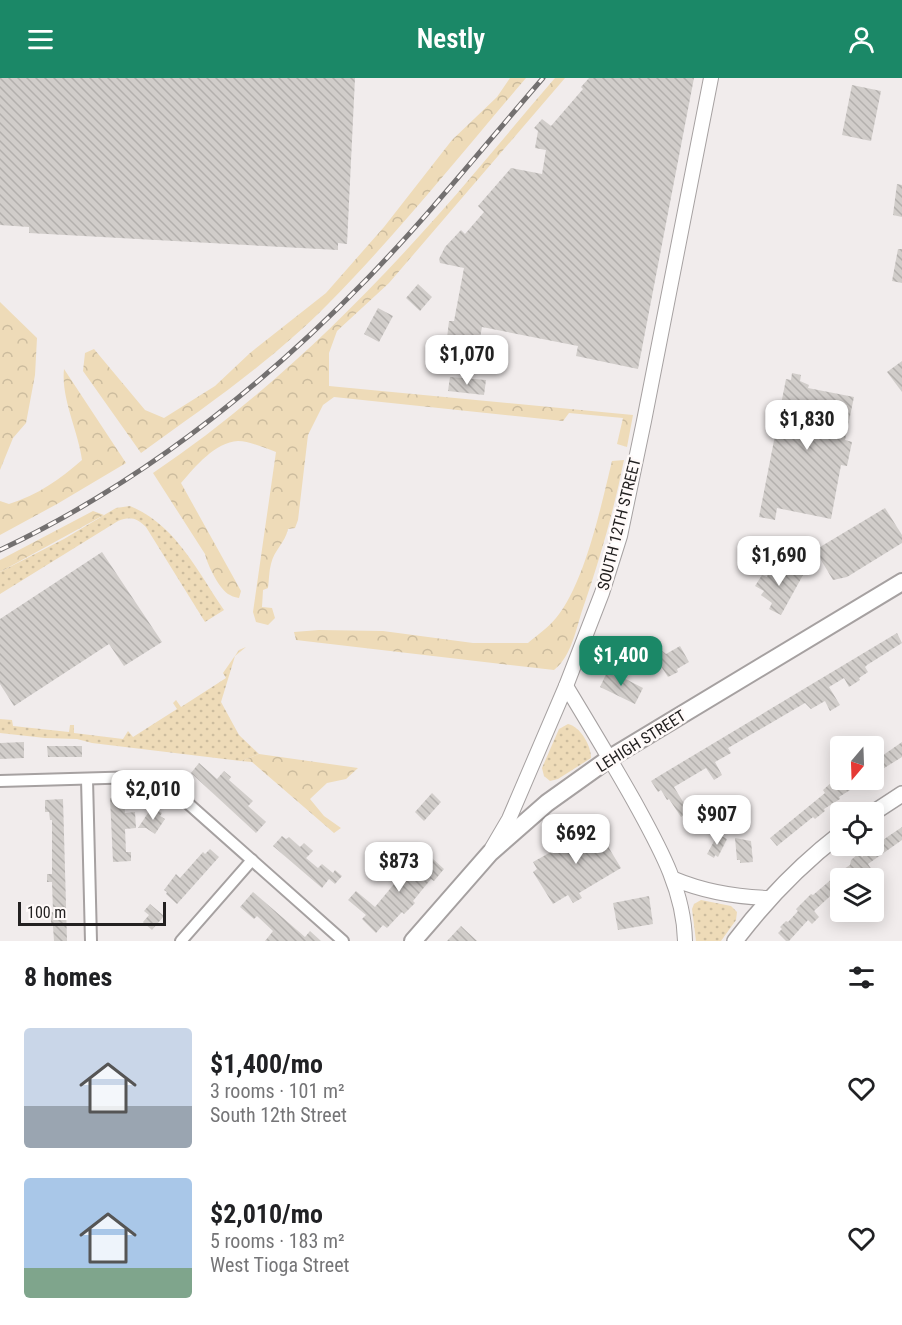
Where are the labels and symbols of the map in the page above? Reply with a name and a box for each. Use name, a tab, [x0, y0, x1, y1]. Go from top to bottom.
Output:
pin: $1,070	[418, 335, 516, 386]
pin: $1,830	[758, 400, 856, 451]
street label: SOUTH 12TH STREET	[593, 456, 645, 592]
pin: $1,690	[730, 536, 828, 587]
pin: $1,400	[572, 636, 670, 687]
street label: LEHIGH STREET	[593, 706, 689, 776]
north arrow	[830, 736, 884, 790]
pin: $2,010	[104, 770, 202, 821]
pin: $907	[681, 795, 753, 846]
pin: $692	[540, 814, 612, 865]
pin: $873	[363, 842, 435, 893]
scale bar	[18, 899, 166, 926]

